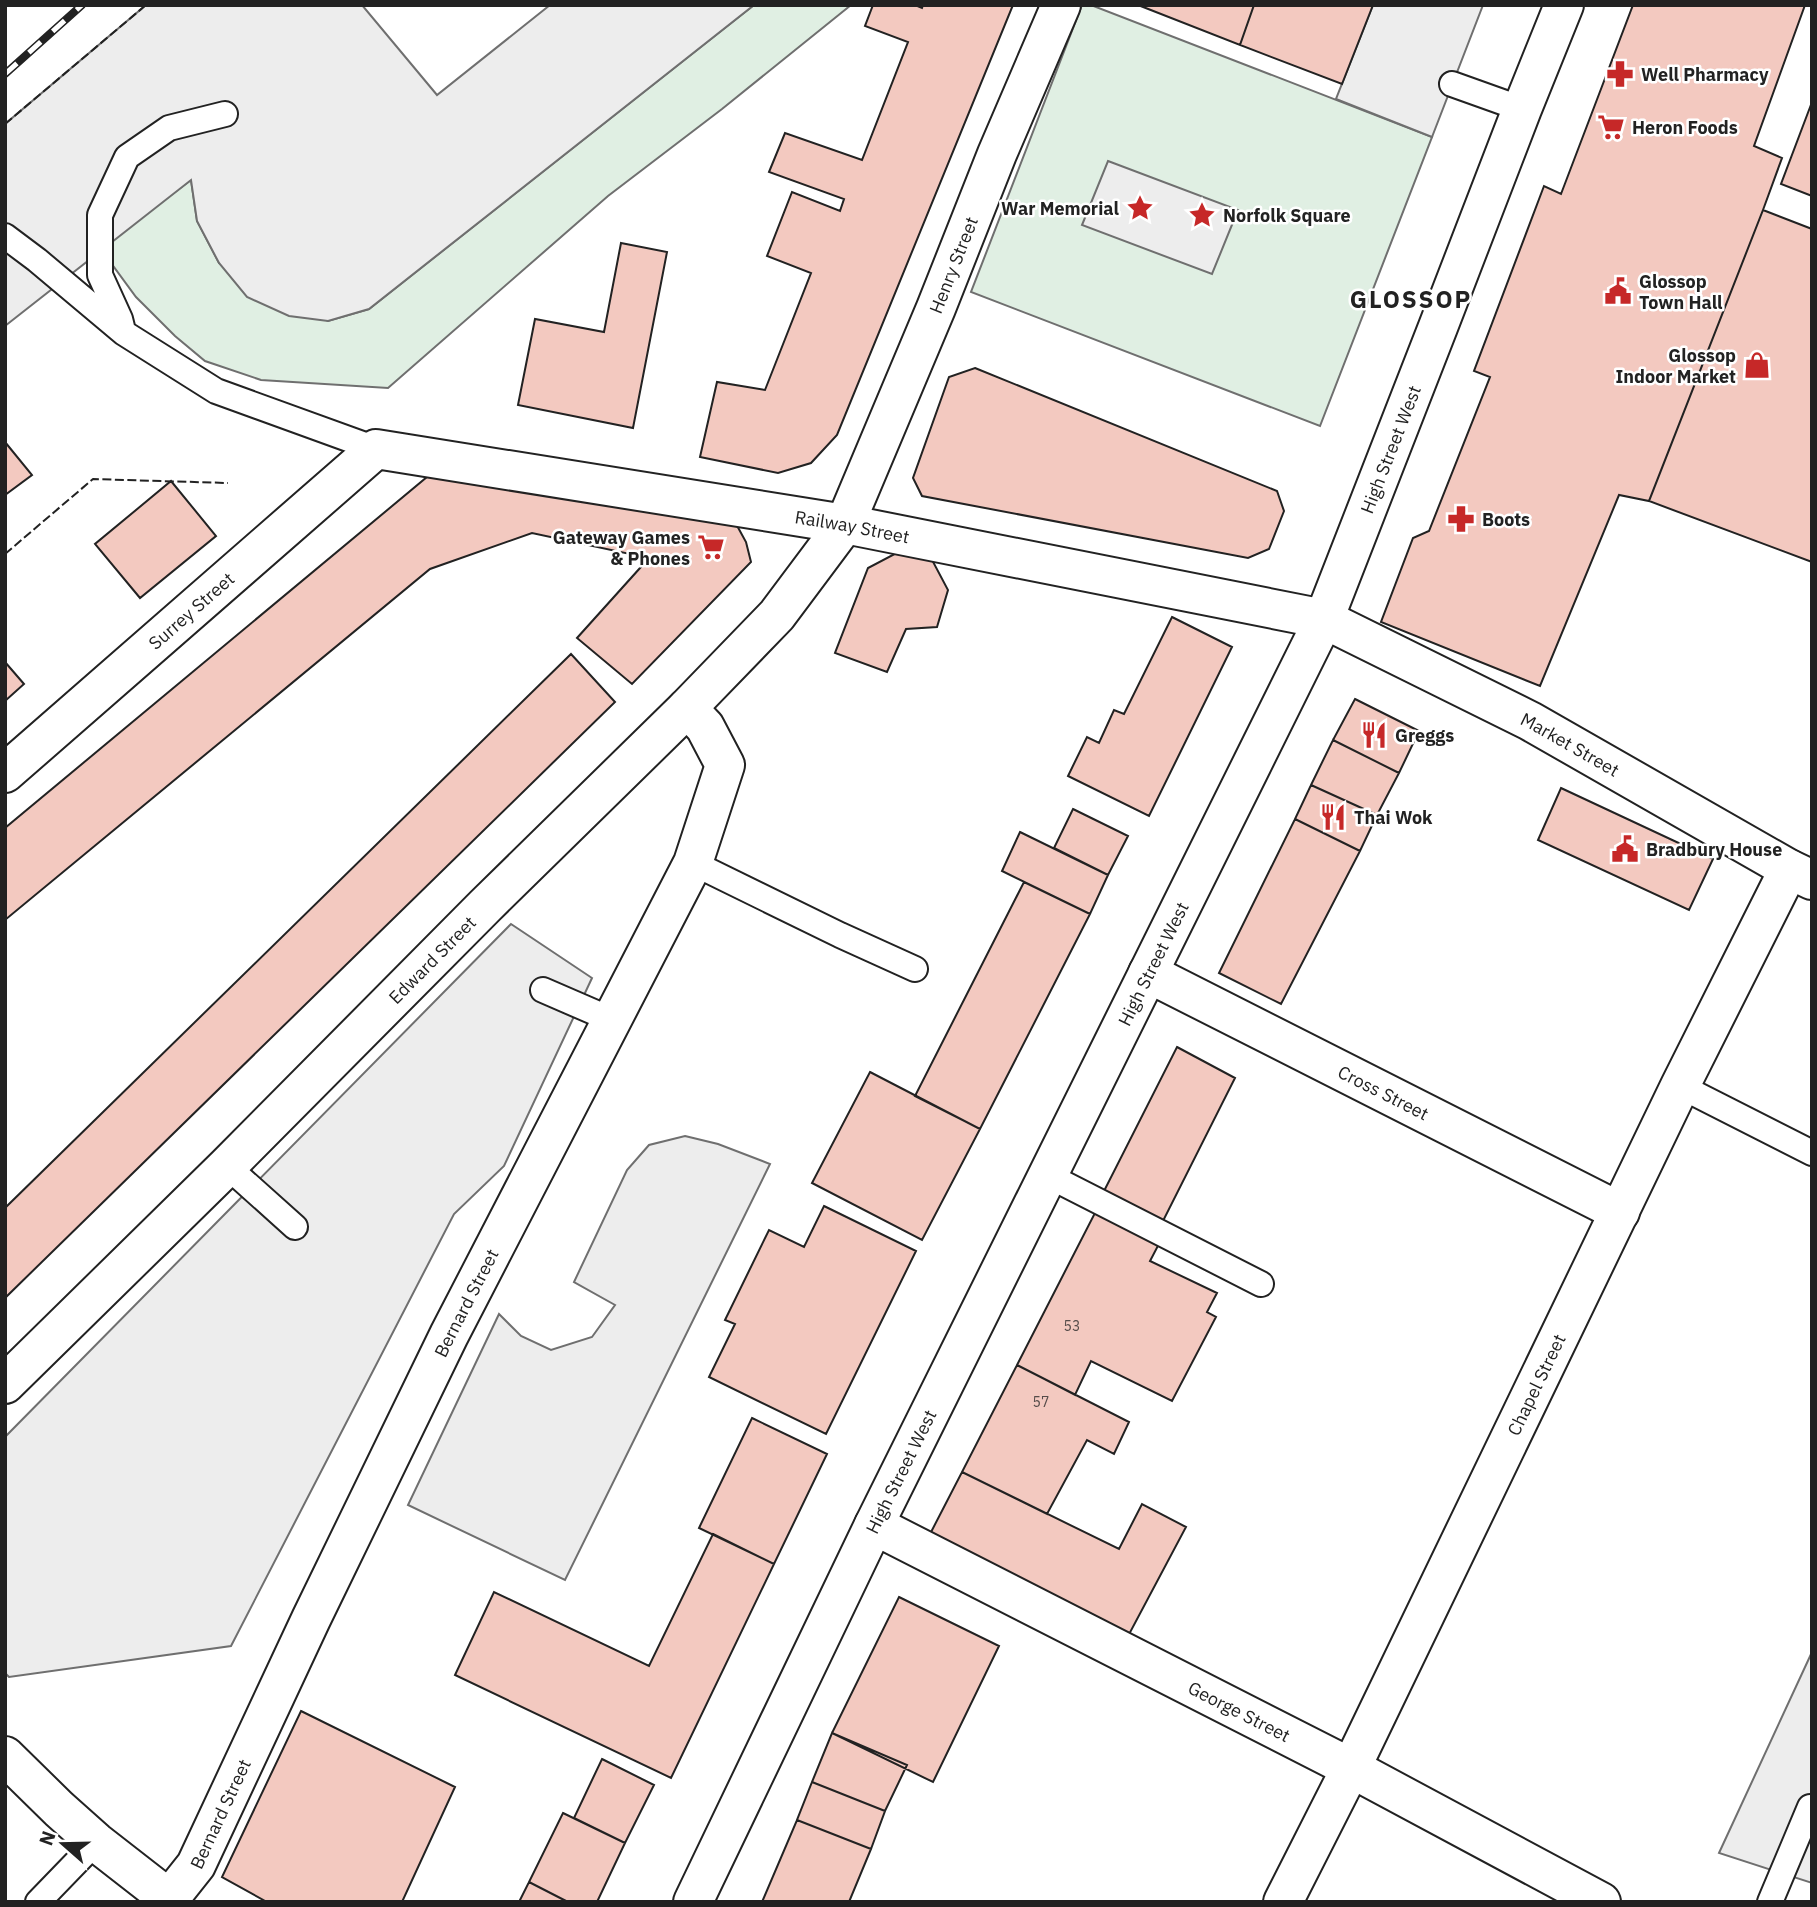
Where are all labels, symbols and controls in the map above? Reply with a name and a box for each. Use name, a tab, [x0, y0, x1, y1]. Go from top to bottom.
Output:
pharmacy icon: Well Pharmacy	[1605, 59, 1635, 89]
place label: Well Pharmacy	[1641, 63, 1769, 86]
supermarket icon: Heron Foods	[1596, 112, 1626, 142]
place label: Heron Foods	[1632, 116, 1738, 139]
place icon: War Memorial	[1125, 193, 1155, 223]
place label: War Memorial	[1001, 197, 1120, 220]
place icon: Norfolk Square	[1187, 200, 1217, 230]
place label: Norfolk Square	[1223, 204, 1351, 227]
street label: Henry Street	[924, 213, 983, 317]
place label: Glossop Town Hall	[1639, 270, 1723, 314]
public building icon: Glossop Town Hall	[1603, 276, 1633, 306]
district label: GLOSSOP	[1350, 283, 1472, 315]
place label: Glossop Indoor Market	[1616, 344, 1736, 388]
shop icon: Glossop Indoor Market	[1742, 350, 1772, 380]
street label: High Street West	[1355, 382, 1426, 517]
pharmacy icon: Boots	[1446, 504, 1476, 534]
street label: Railway Street	[793, 505, 912, 548]
place label: Boots	[1482, 508, 1530, 531]
place label: Gateway Games & Phones	[553, 526, 690, 570]
supermarket icon: Gateway Games & Phones	[696, 532, 726, 562]
street label: Surrey Street	[143, 567, 239, 654]
street label: Market Street	[1517, 707, 1624, 781]
restaurant icon: Greggs	[1359, 720, 1389, 750]
place label: Greggs	[1395, 724, 1454, 747]
restaurant icon: Thai Wok	[1318, 802, 1348, 832]
place label: Thai Wok	[1354, 806, 1433, 829]
public building icon: Bradbury House	[1610, 834, 1640, 864]
place label: Bradbury House	[1646, 838, 1782, 861]
street label: High Street West	[1112, 898, 1193, 1029]
street label: Edward Street	[383, 911, 480, 1008]
street label: Cross Street	[1334, 1060, 1433, 1125]
street label: Bernard Street	[429, 1245, 503, 1361]
house number: 53	[1064, 1317, 1080, 1335]
street label: Chapel Street	[1502, 1330, 1570, 1439]
house number: 57	[1033, 1393, 1049, 1411]
street label: High Street West	[860, 1406, 941, 1537]
street label: George Street	[1184, 1676, 1294, 1747]
street label: Bernard Street	[184, 1755, 256, 1872]
north arrow	[28, 1809, 98, 1879]
text: N	[33, 1828, 61, 1849]

